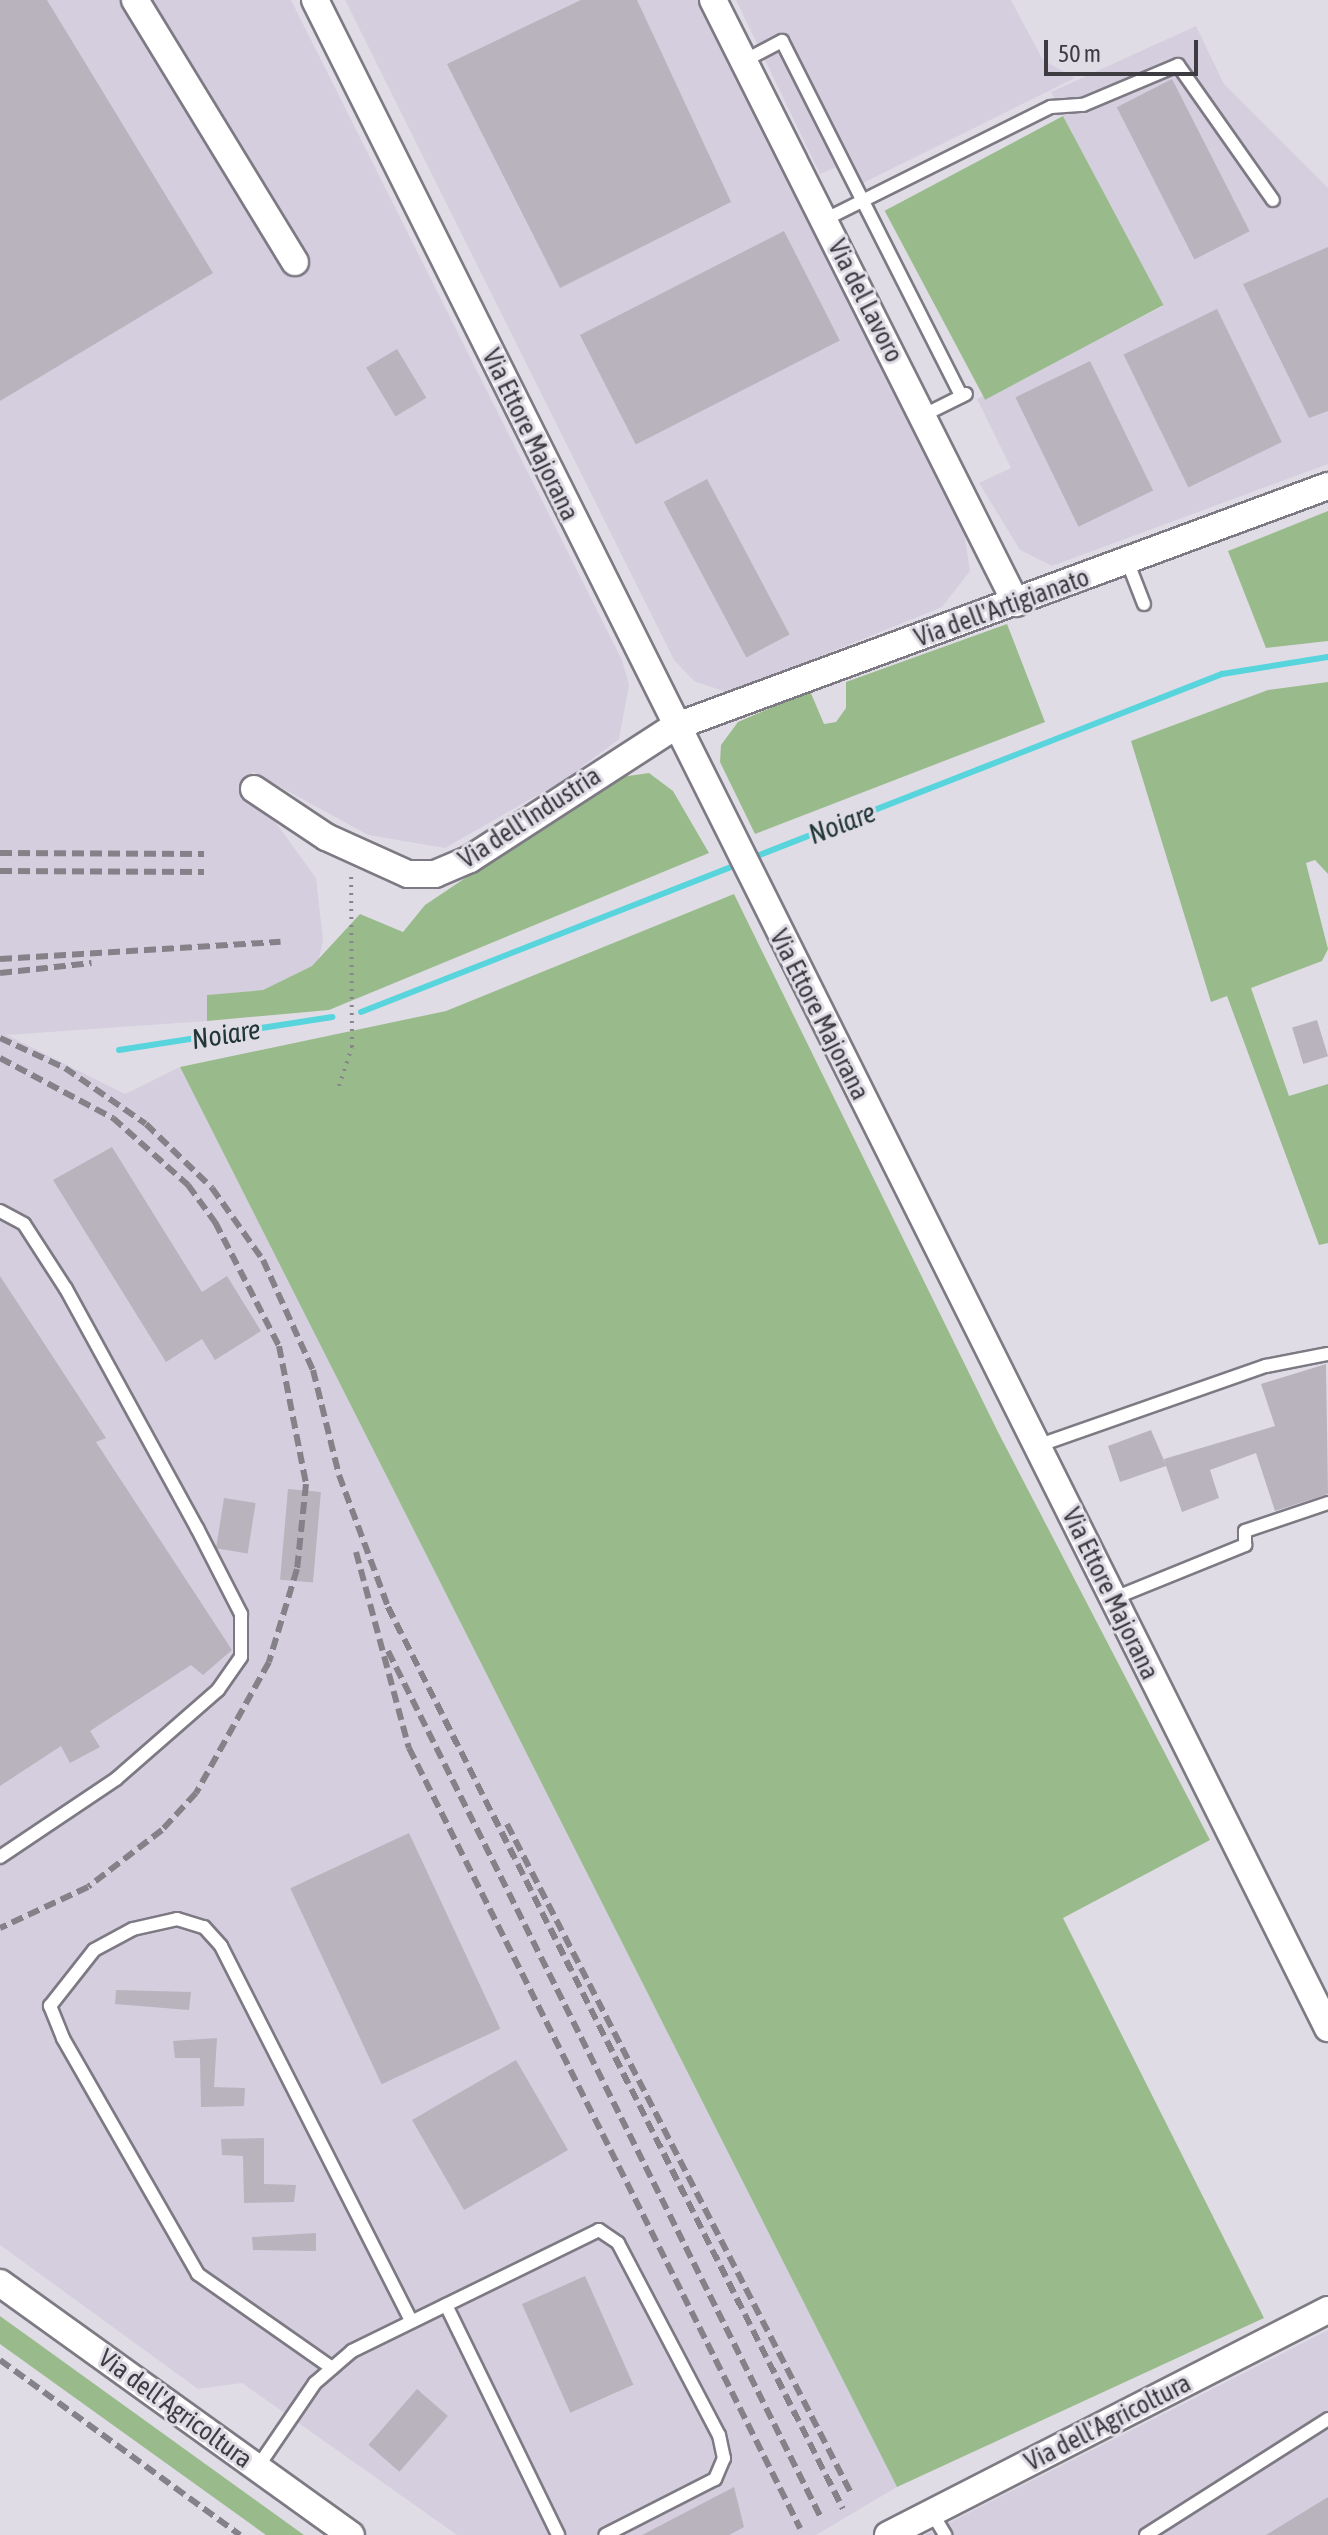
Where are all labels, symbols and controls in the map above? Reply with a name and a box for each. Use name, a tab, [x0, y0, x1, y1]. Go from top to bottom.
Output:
scale bar	[1048, 24, 1202, 74]
text: 50 m	[1058, 40, 1101, 67]
street label: Via del Lavoro	[821, 234, 909, 368]
street label: Via Ettore Majorana	[475, 344, 585, 526]
street label: Via dell'Artigianato	[910, 562, 1094, 654]
street label: Via dell'Industria	[453, 761, 607, 875]
water label: Noiare	[804, 795, 880, 851]
street label: Via Ettore Majorana	[763, 925, 875, 1105]
water label: Noiare	[189, 1012, 263, 1056]
street label: Via Ettore Majorana	[1055, 1503, 1165, 1685]
street label: Via dell'Agricoltura	[92, 2343, 258, 2475]
street label: Via dell'Agricoltura	[1020, 2368, 1196, 2478]

